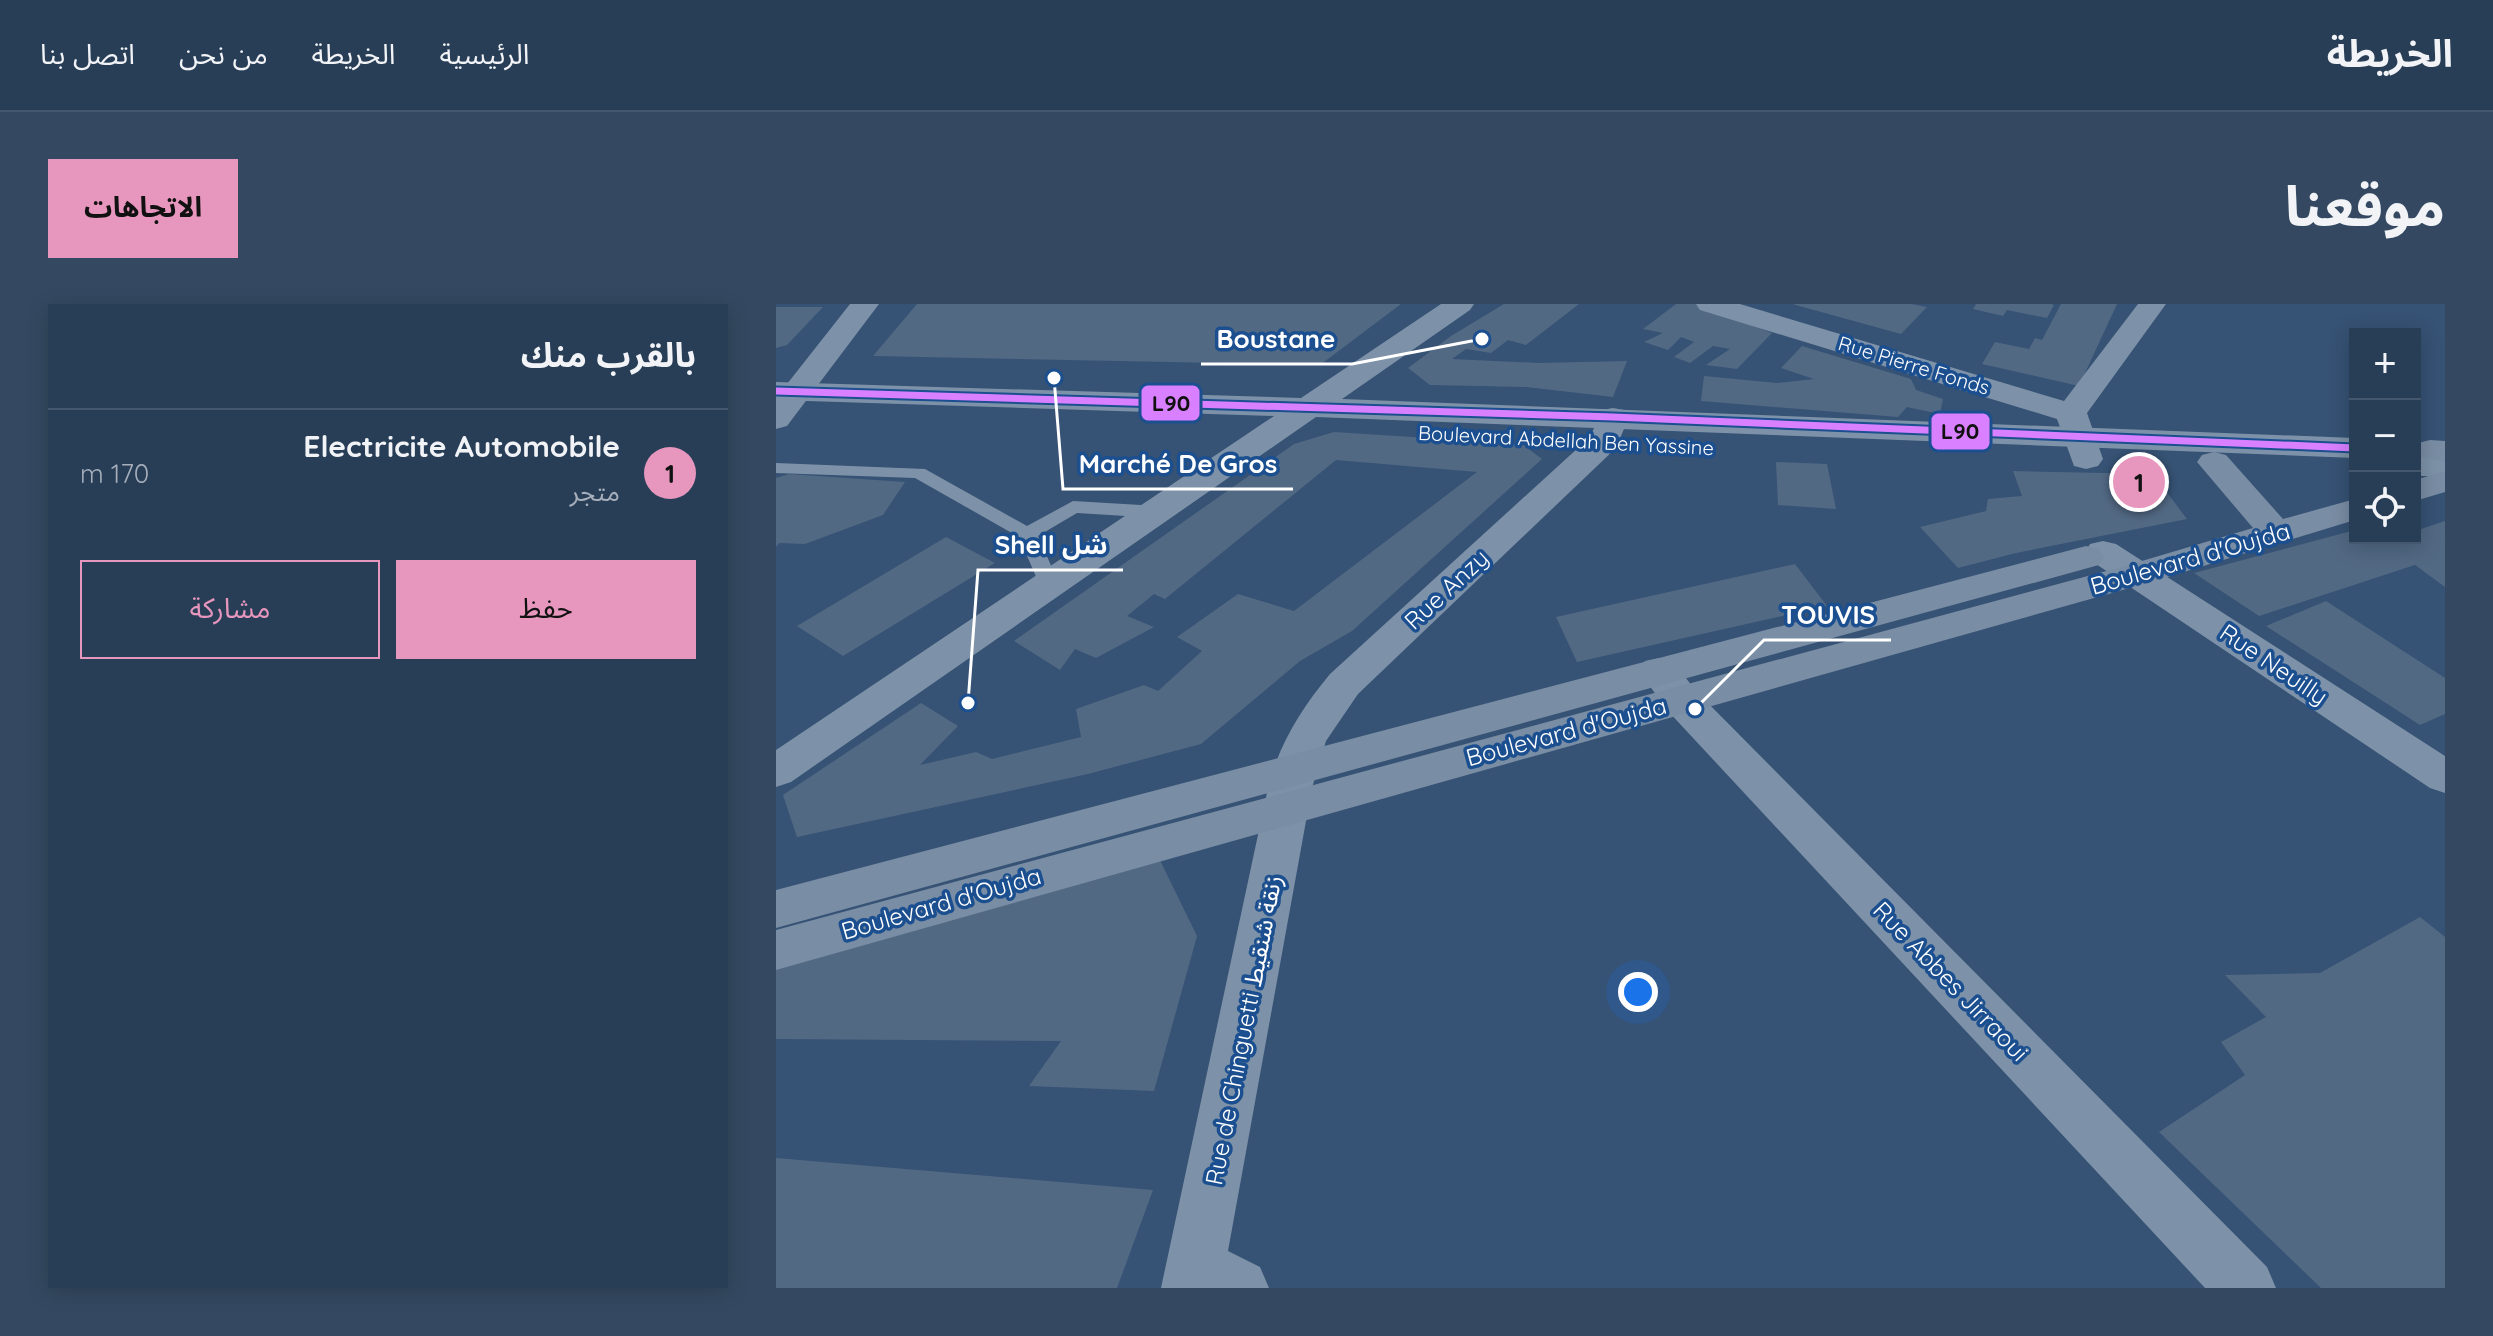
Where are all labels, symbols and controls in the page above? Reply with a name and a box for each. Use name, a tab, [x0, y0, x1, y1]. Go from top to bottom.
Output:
text: الخريطة	[2327, 29, 2453, 77]
text: اتصل بنا	[40, 36, 135, 71]
text: من نحن	[179, 36, 268, 71]
text: الخريطة	[312, 36, 395, 71]
text: الرئيسية	[439, 36, 530, 71]
button: الاتجاهات	[48, 159, 238, 258]
text: موقعنا	[2285, 170, 2445, 240]
callout: Boustane	[1201, 314, 1352, 364]
text: Boustane	[1217, 322, 1335, 355]
map controls	[2349, 328, 2421, 544]
button: +	[2349, 328, 2421, 400]
street label: Rue Pierre Fonds	[1835, 330, 1993, 400]
text: بالقرب منك	[521, 333, 696, 376]
line badge: L90	[1140, 384, 1201, 422]
text: L90	[1152, 389, 1190, 417]
button: −	[2349, 400, 2421, 472]
line badge: L90	[1930, 412, 1991, 451]
text: L90	[1941, 417, 1979, 445]
street label: Boulevard Abdellah Ben Yassine	[1418, 420, 1714, 460]
text: Electricite Automobile	[303, 427, 620, 465]
callout: Marché De Gros	[1063, 439, 1293, 489]
text: Marché De Gros	[1079, 447, 1277, 480]
pin: 1	[2113, 452, 2165, 512]
text: 170 m	[80, 457, 149, 490]
text: 1	[665, 457, 675, 490]
button: locate	[2349, 472, 2421, 544]
text: متجر	[570, 475, 620, 508]
street label: Boulevard d'Oujda	[2087, 515, 2293, 601]
callout: Shell شل	[978, 520, 1123, 570]
text: Shell شل	[995, 528, 1107, 561]
street label: Rue Anzy	[1398, 543, 1494, 635]
button: مشاركة	[80, 560, 380, 659]
button: حفظ	[396, 560, 696, 659]
callout: TOUVIS	[1764, 590, 1891, 640]
text: TOUVIS	[1781, 598, 1875, 631]
street label: Rue Neuilly	[2214, 617, 2334, 711]
street label: Boulevard d'Oujda	[1462, 690, 1670, 772]
street label: Boulevard d'Oujda	[838, 860, 1044, 946]
street label: Rue de Chinguetti زنقة شنقيط	[1198, 873, 1288, 1187]
street label: Rue Abbes Jirraoui	[1867, 895, 2035, 1067]
your location	[1618, 972, 1658, 1012]

